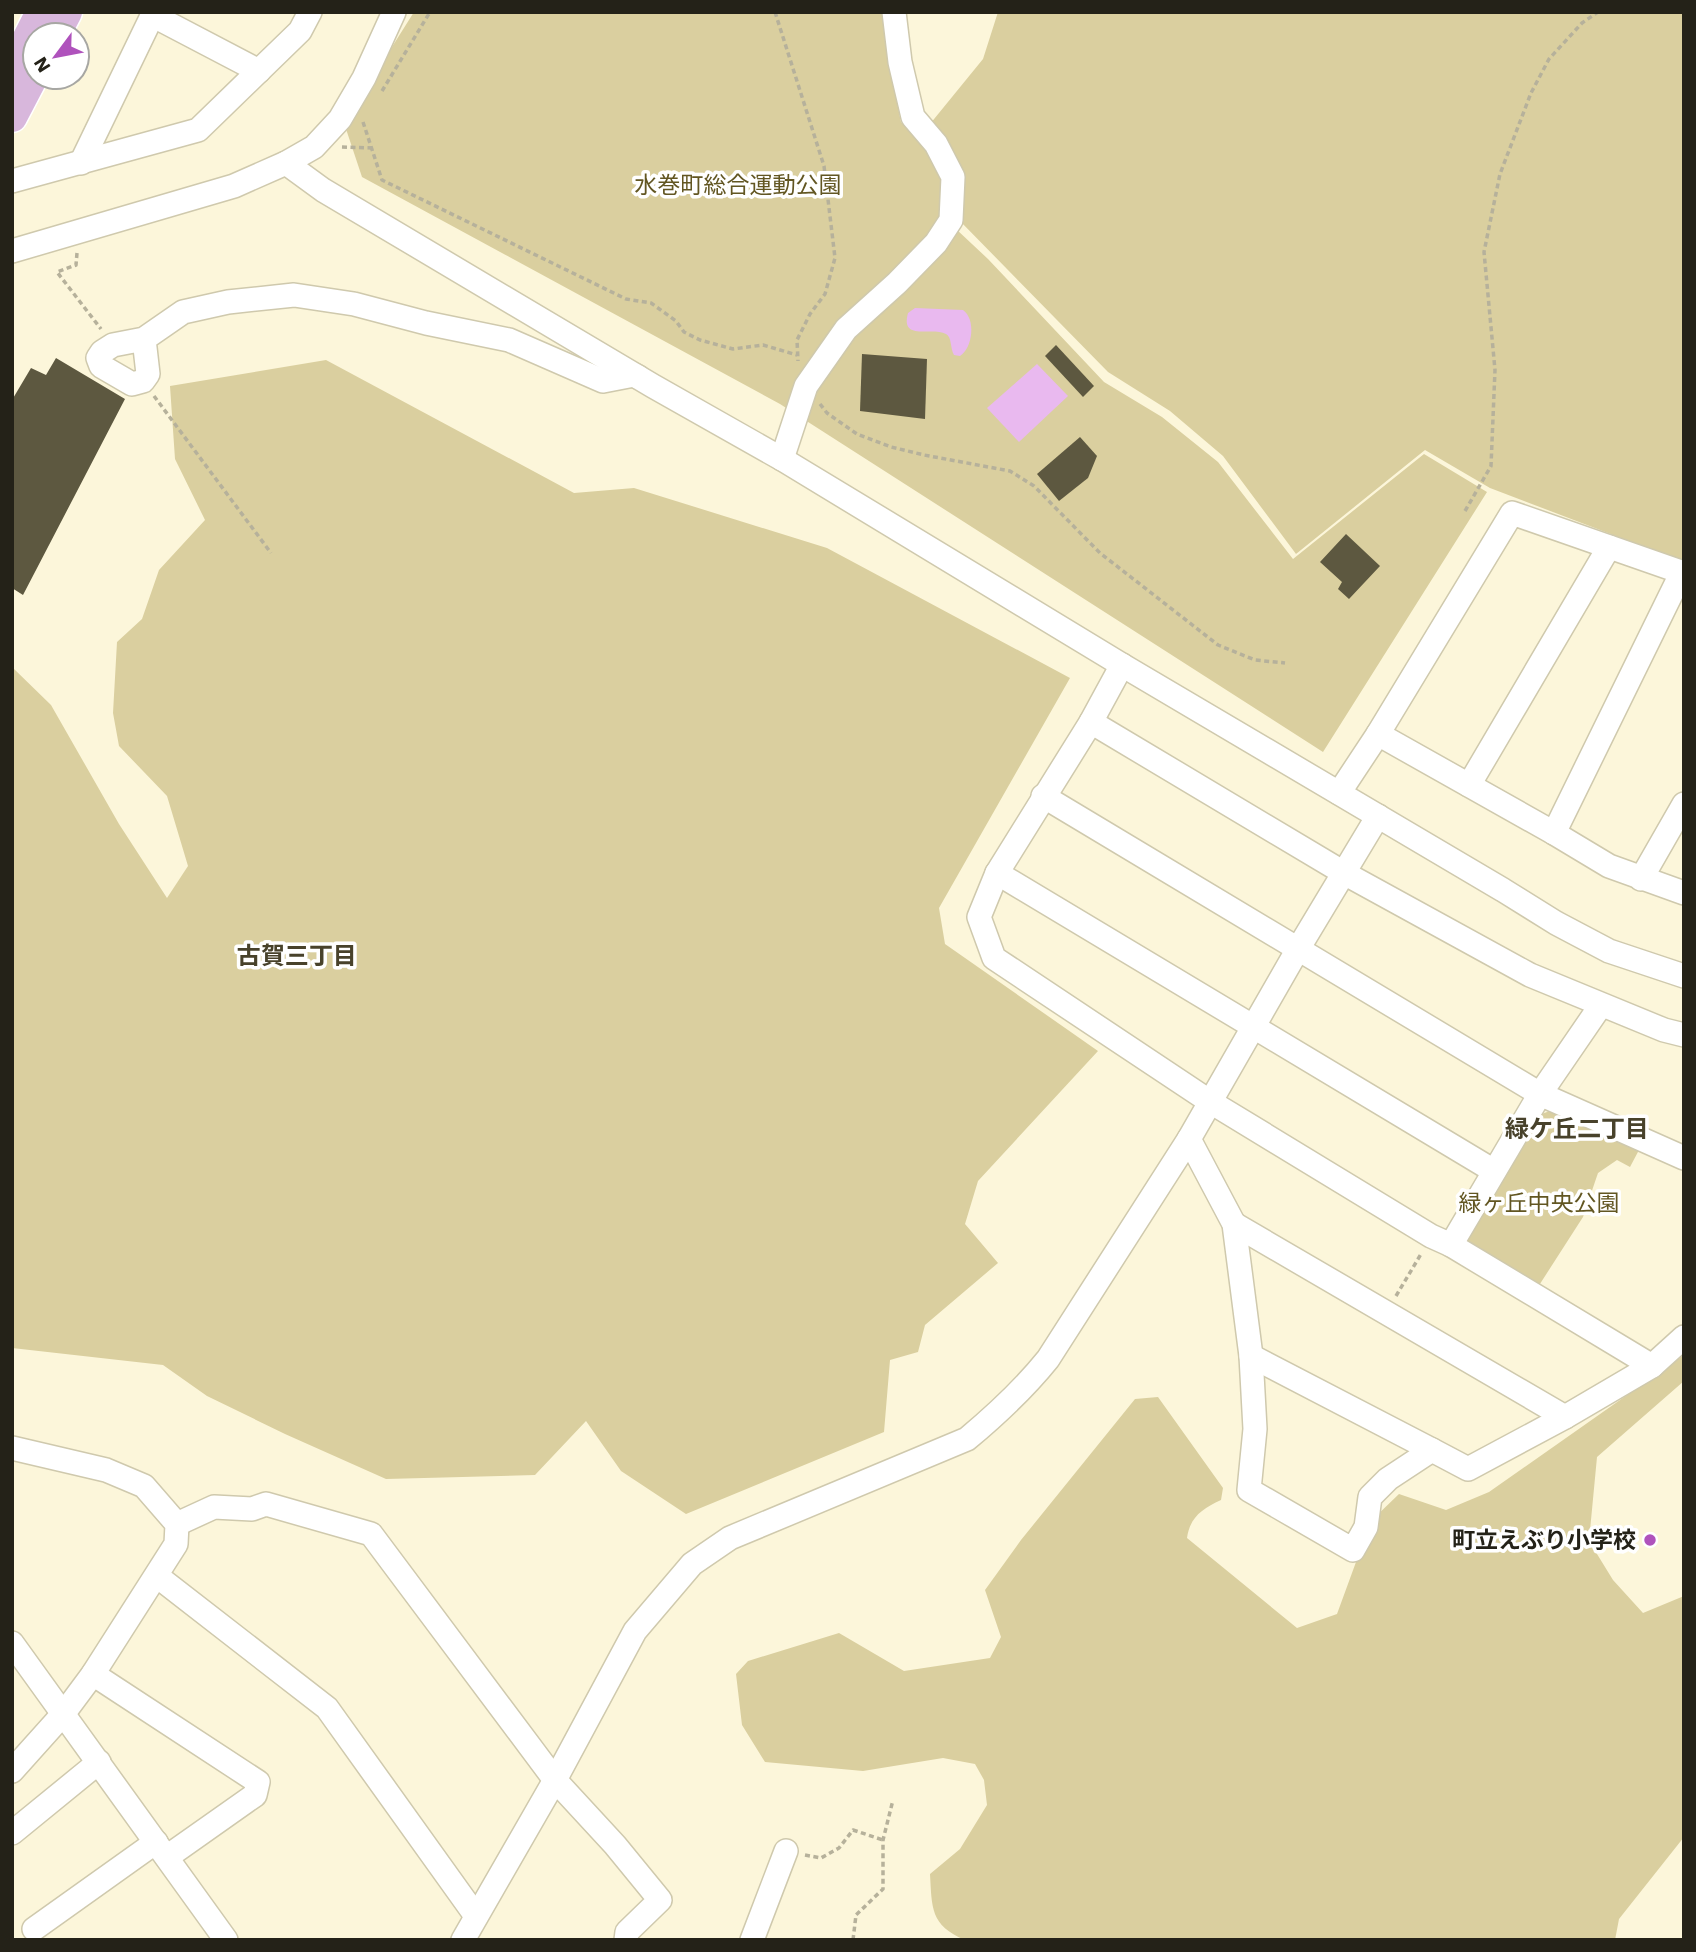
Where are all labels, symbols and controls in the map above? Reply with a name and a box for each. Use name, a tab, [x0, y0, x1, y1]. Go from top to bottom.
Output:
north arrow	[21, 21, 91, 91]
text: N	[29, 53, 55, 77]
park label: 水巻町総合運動公園	[635, 172, 842, 199]
district label: 古賀三丁目	[237, 942, 357, 970]
district label: 緑ケ丘二丁目	[1505, 1115, 1649, 1143]
park label: 緑ヶ丘中央公園	[1459, 1190, 1620, 1217]
place label: 町立えぶり小学校	[1452, 1527, 1636, 1554]
marker: 町立えぶり小学校	[1642, 1532, 1658, 1548]

